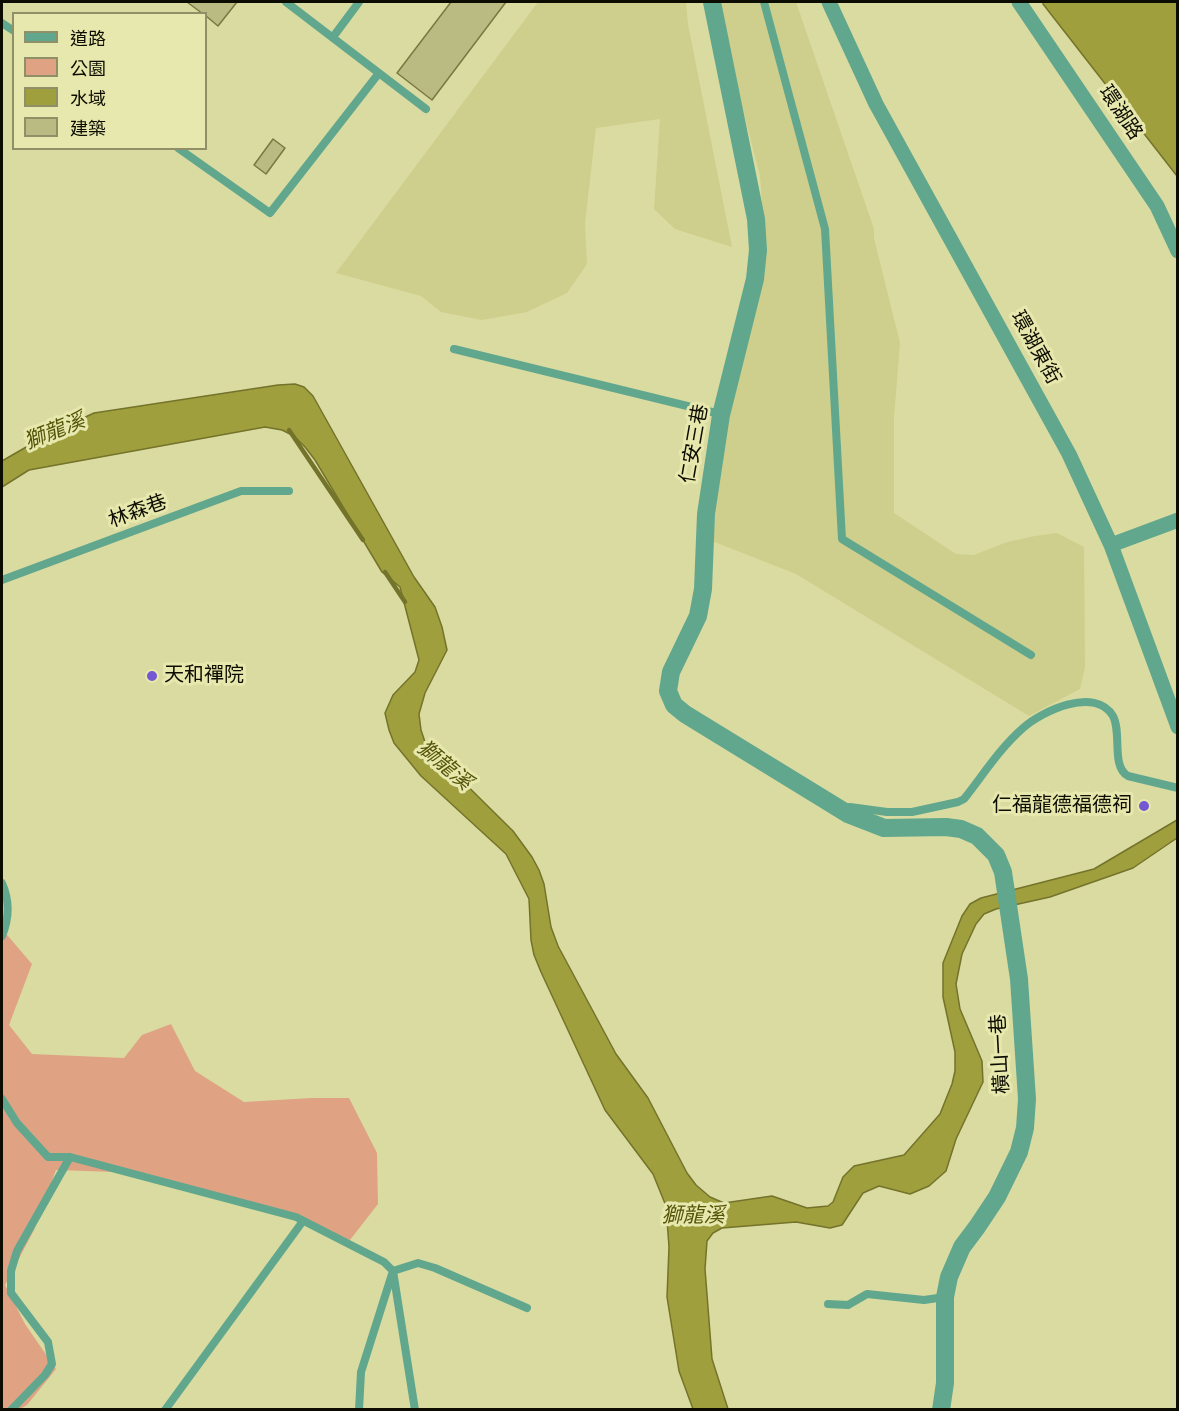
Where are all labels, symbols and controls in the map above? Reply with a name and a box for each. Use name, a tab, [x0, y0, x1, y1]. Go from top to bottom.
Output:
legend	[12, 12, 207, 150]
text: 道路	[70, 28, 106, 50]
text: 公園	[70, 58, 106, 80]
street label: 環湖路	[1093, 81, 1147, 145]
text: 水域	[70, 88, 106, 110]
text: 建築	[70, 118, 106, 140]
street label: 環湖東街	[1005, 307, 1065, 389]
street label: 仁安三巷	[676, 403, 714, 485]
water label: 獅龍溪	[21, 409, 89, 455]
street label: 林森巷	[106, 490, 170, 534]
place label: 天和禪院	[164, 664, 244, 688]
marker: 天和禪院	[145, 669, 159, 683]
water label: 獅龍溪	[412, 736, 476, 796]
place label: 仁福龍德福德祠	[992, 794, 1132, 818]
marker: 仁福龍德福德祠	[1137, 799, 1151, 813]
street label: 橫山一巷	[987, 1013, 1015, 1095]
water label: 獅龍溪	[662, 1203, 724, 1229]

